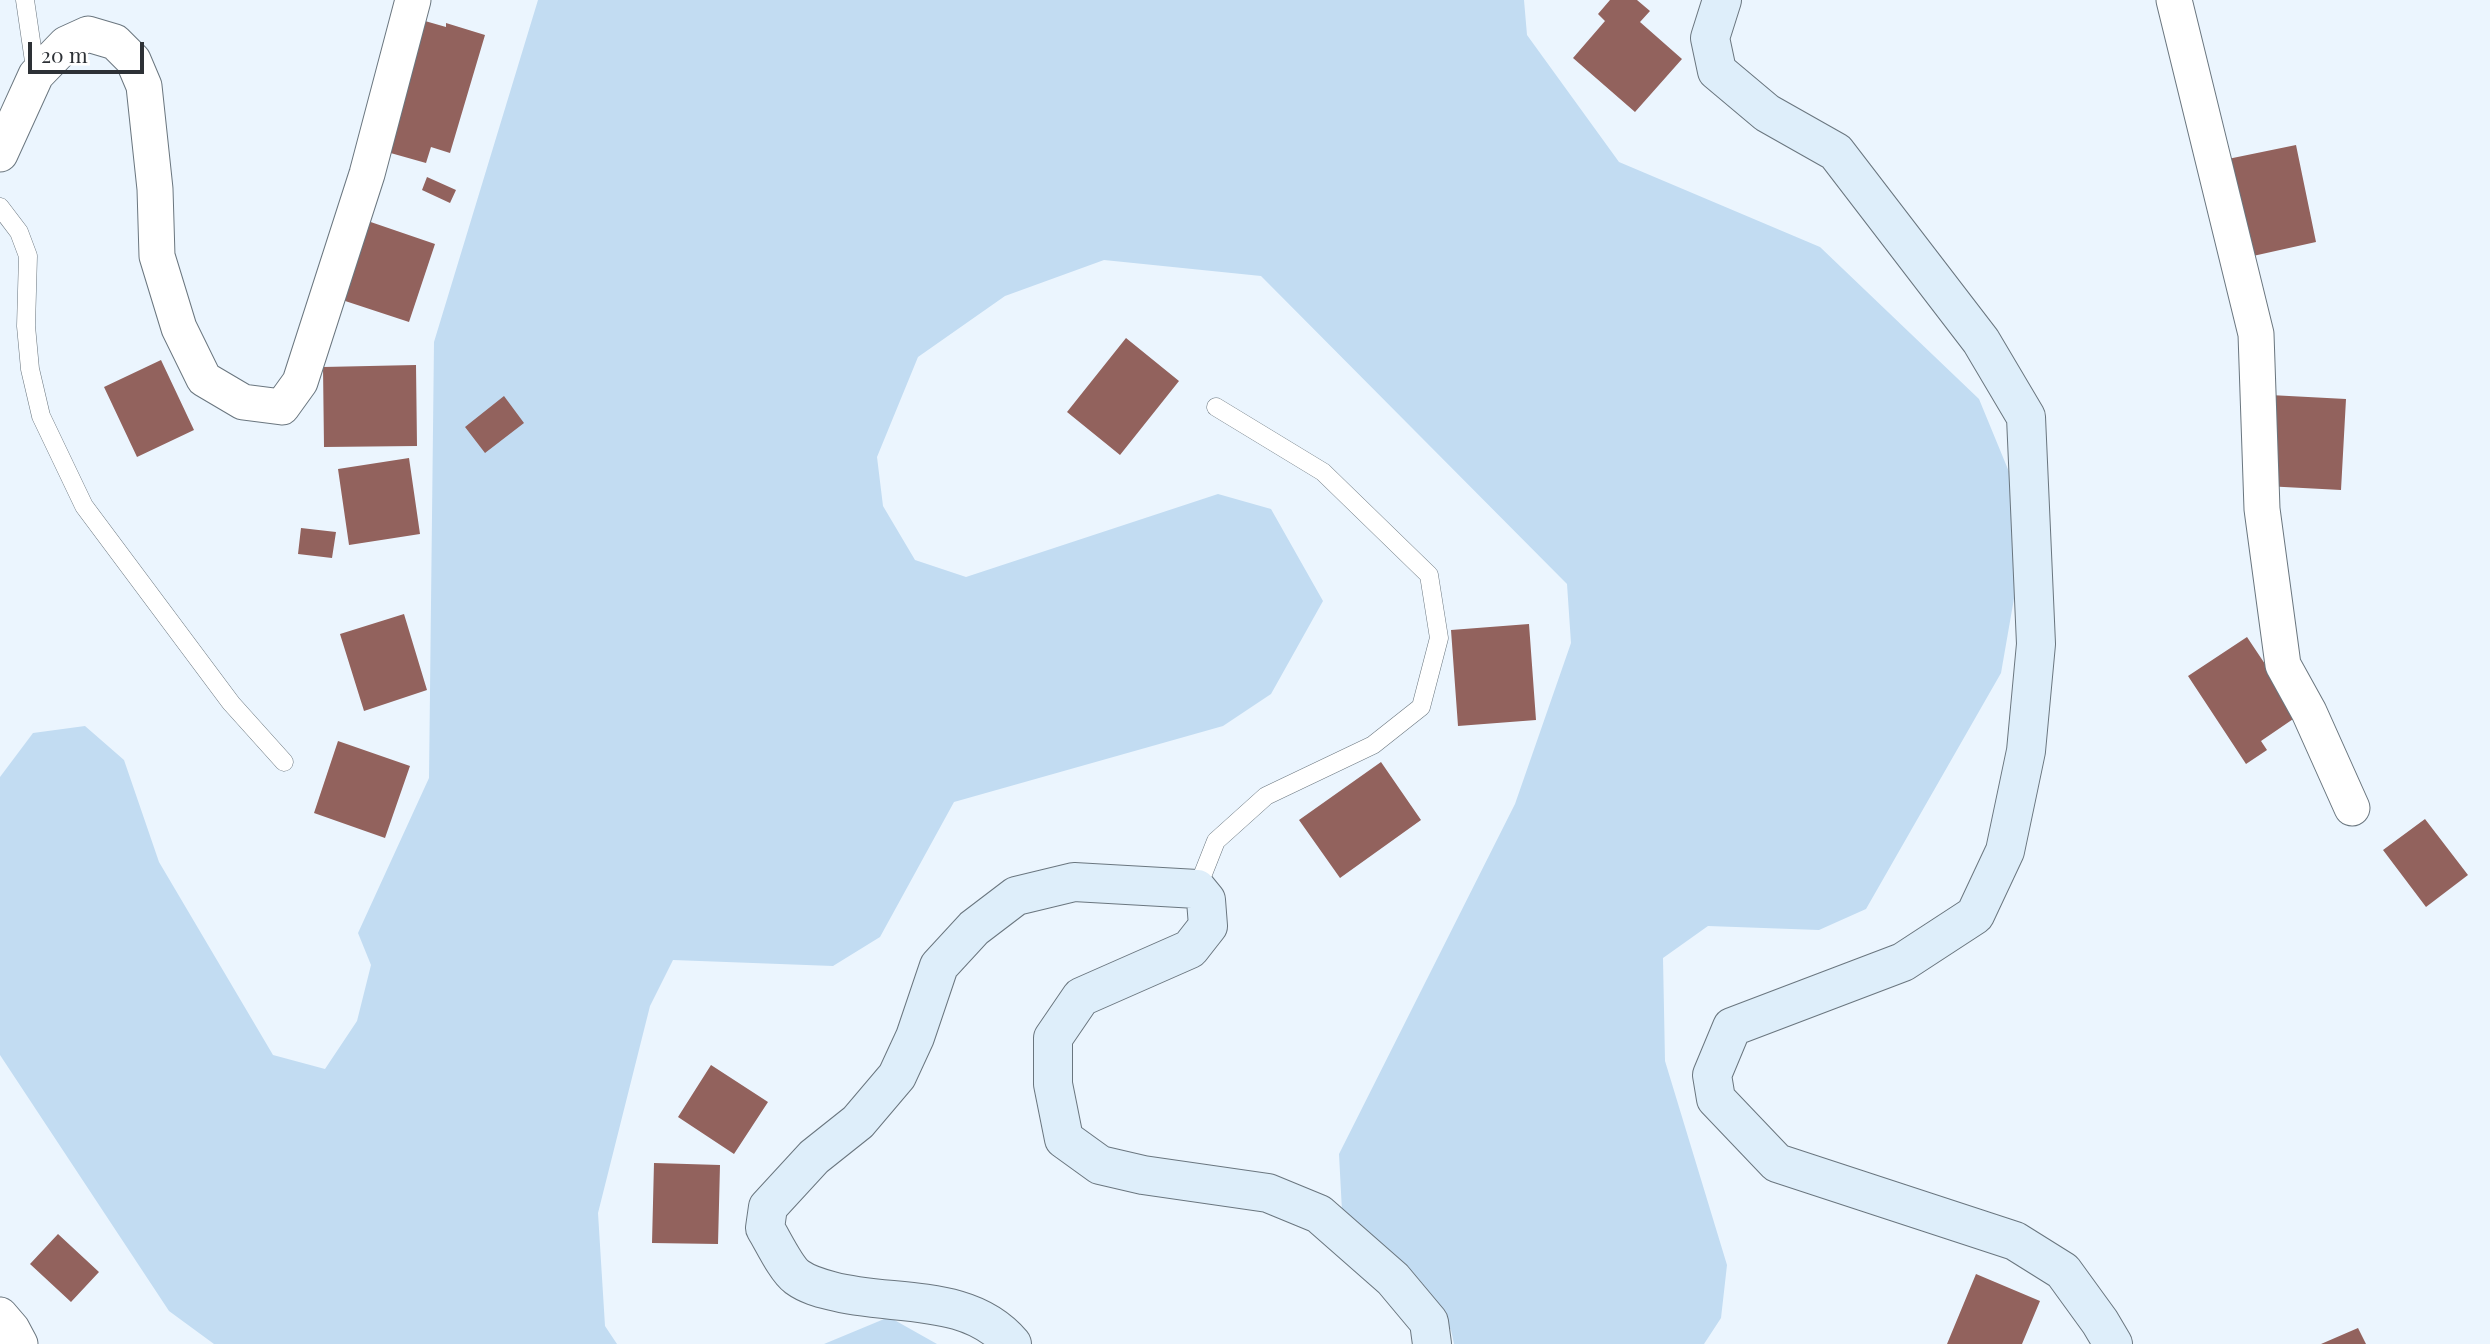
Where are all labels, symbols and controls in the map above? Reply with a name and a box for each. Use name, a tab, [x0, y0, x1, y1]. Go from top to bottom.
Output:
scale bar	[32, 28, 147, 72]
text: 20 m	[41, 40, 88, 68]

